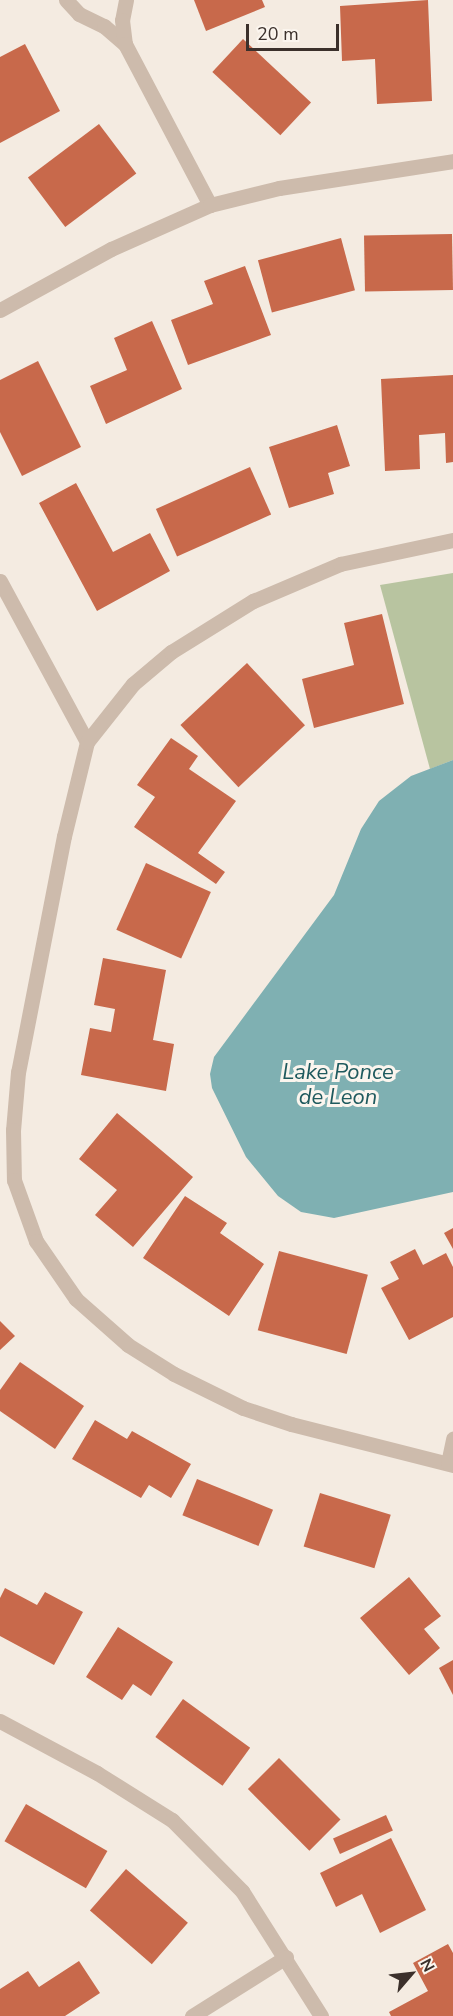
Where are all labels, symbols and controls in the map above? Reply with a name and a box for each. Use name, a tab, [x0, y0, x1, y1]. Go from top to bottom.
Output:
scale bar	[249, 12, 342, 50]
text: 20 m	[257, 22, 299, 46]
water label: Lake Ponce de Leon	[282, 1059, 394, 1110]
north arrow	[381, 1944, 441, 2004]
text: N	[414, 1955, 439, 1976]

